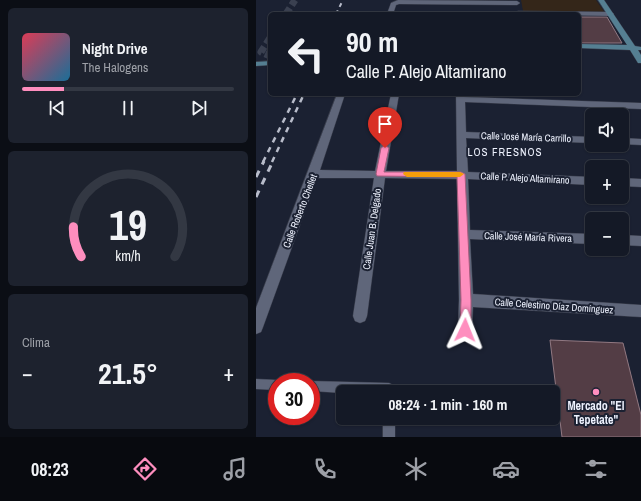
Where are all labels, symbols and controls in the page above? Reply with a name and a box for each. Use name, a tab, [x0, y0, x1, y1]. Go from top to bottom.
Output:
text: 90 m	[346, 23, 398, 61]
icon: left	[280, 28, 332, 80]
text: Night Drive	[82, 38, 148, 59]
text: The Halogens	[82, 59, 148, 76]
text: Calle P. Alejo Altamirano	[346, 59, 507, 84]
icon: previous	[46, 97, 68, 119]
icon: pause	[117, 97, 139, 119]
icon: next	[188, 97, 210, 119]
pin	[368, 107, 402, 148]
map controls	[585, 108, 629, 256]
button: sound	[585, 108, 629, 152]
icon: arrive	[374, 113, 396, 135]
street label: Calle José María Carrillo	[481, 129, 572, 145]
district label: LOS FRESNOS	[467, 145, 543, 159]
button: +	[585, 160, 629, 204]
street label: Calle P. Alejo Altamirano	[480, 169, 570, 187]
street label: Calle Roberto Chellet	[280, 172, 320, 250]
street label: Calle Juan B. Delgado	[360, 187, 384, 270]
text: 19	[109, 196, 147, 252]
button: −	[585, 212, 629, 256]
street label: Calle José María Rivera	[484, 229, 573, 245]
text: km/h	[115, 245, 141, 264]
street label: Calle Celestino Díaz Domínguez	[494, 295, 614, 317]
position arrow	[444, 309, 486, 351]
text: Clima	[22, 334, 50, 351]
text: 21.5°	[98, 353, 158, 393]
text: −	[22, 358, 33, 388]
text: +	[223, 358, 234, 388]
speed limit sign: 30	[268, 373, 320, 425]
marker: Mercado "El Tepetate"	[591, 387, 601, 397]
text: 08:24 · 1 min · 160 m	[389, 394, 507, 415]
place label: Mercado "El Tepetate"	[567, 398, 625, 428]
icon: directions	[131, 455, 159, 483]
icon: music	[221, 455, 249, 483]
icon: phone	[311, 455, 339, 483]
icon: climate	[402, 455, 430, 483]
icon: car	[492, 455, 520, 483]
icon: filters	[582, 455, 610, 483]
text: 08:23	[31, 457, 69, 482]

